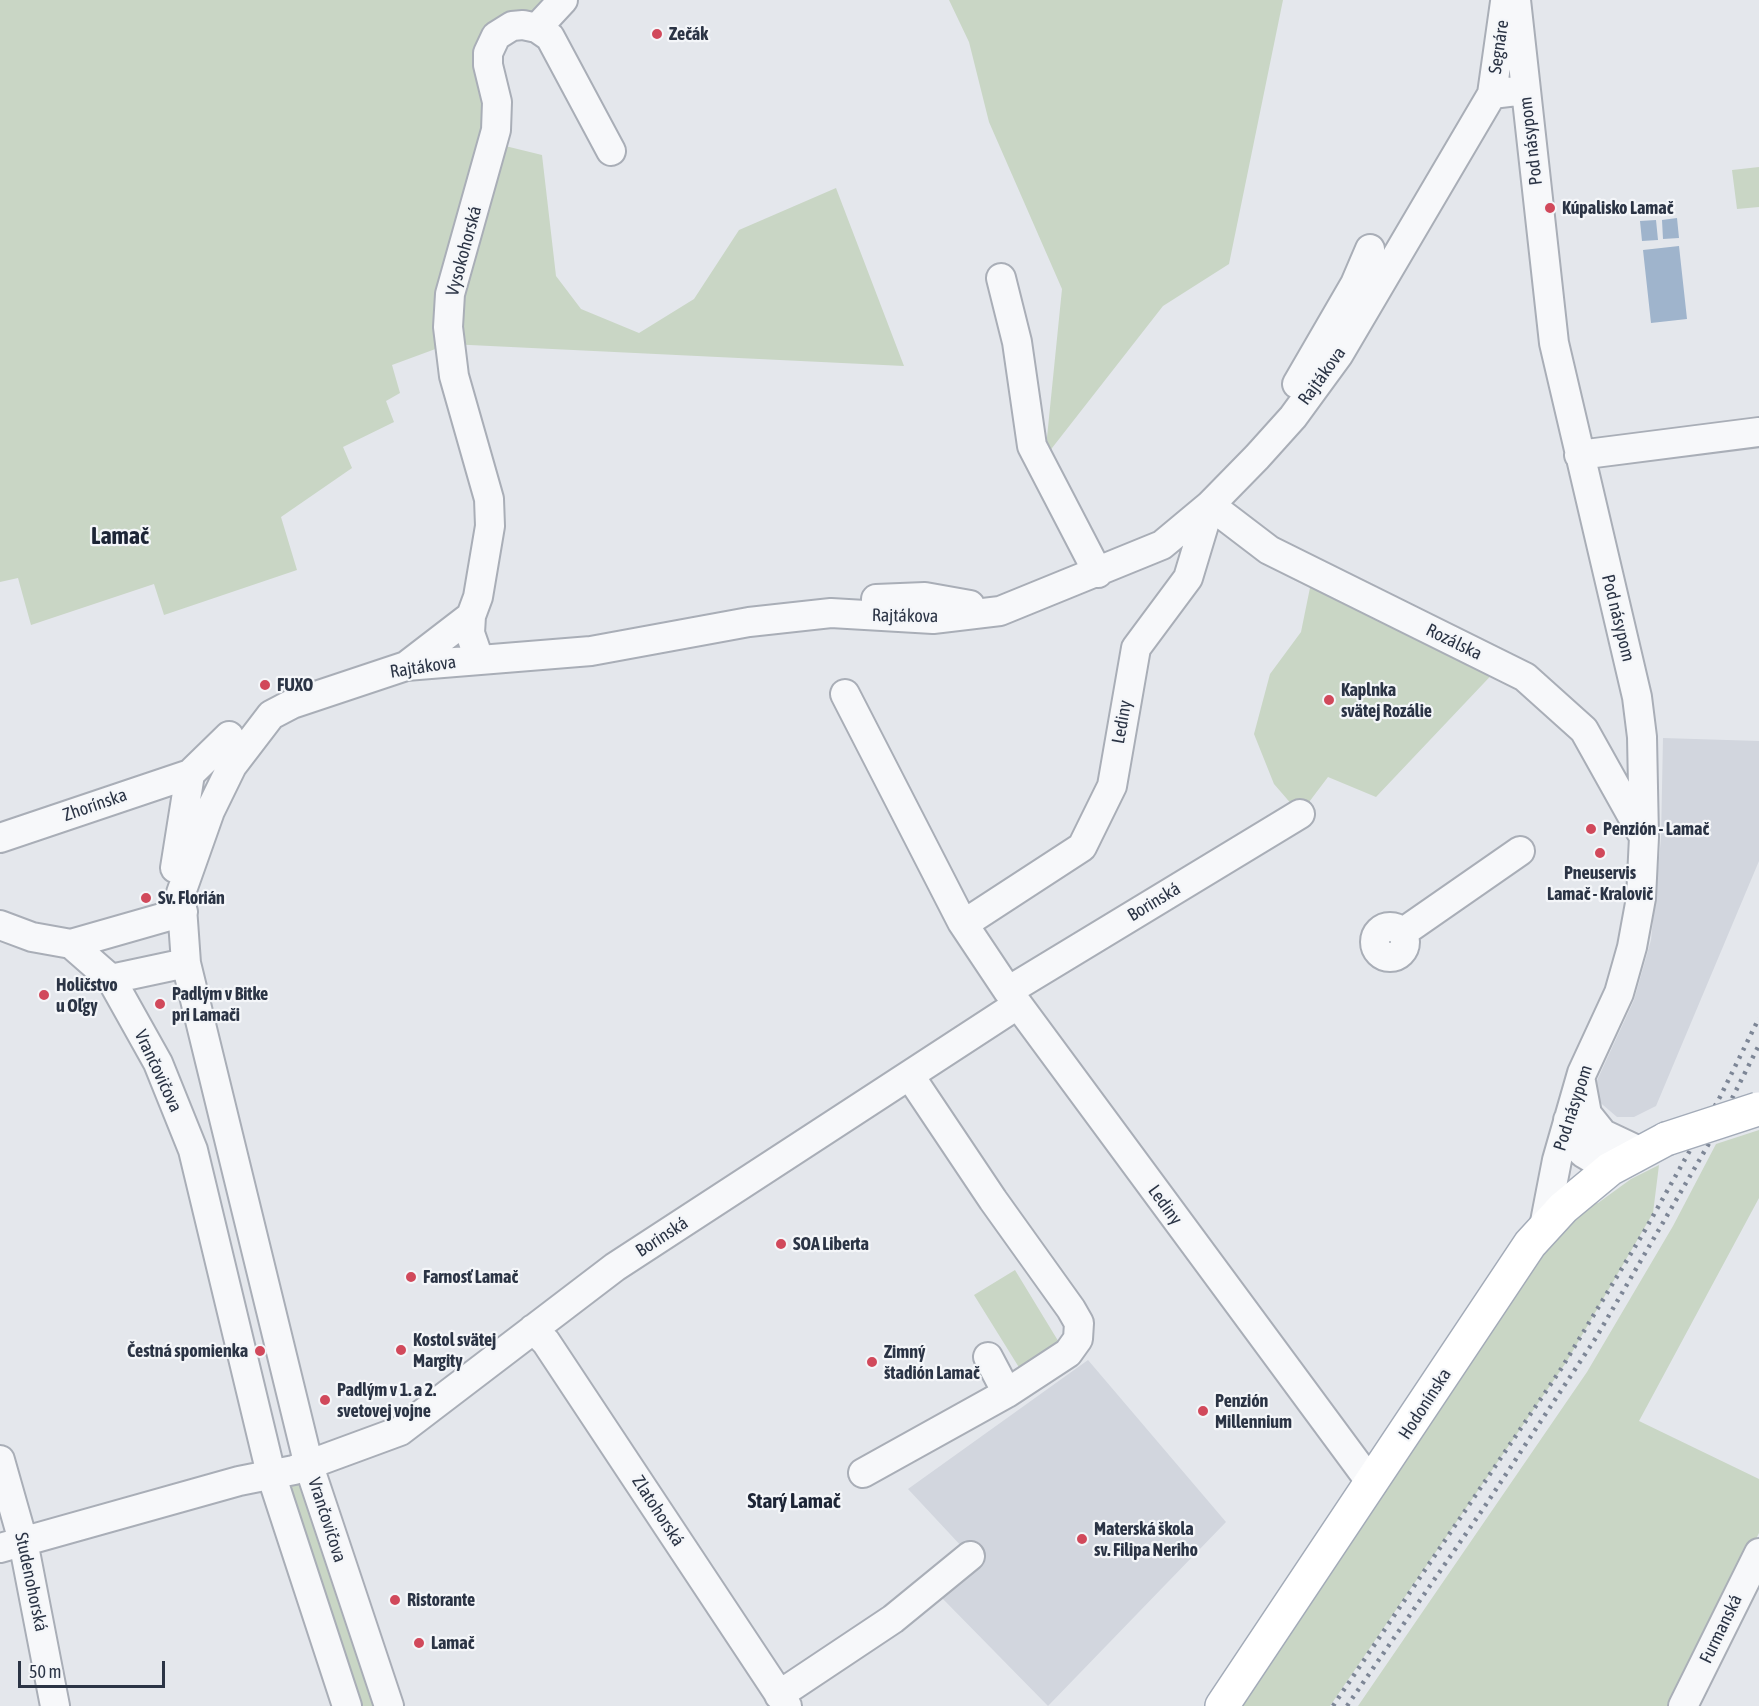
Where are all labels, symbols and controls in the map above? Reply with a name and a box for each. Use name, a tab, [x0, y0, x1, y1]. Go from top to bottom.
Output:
street label: Segnáre	[1485, 19, 1513, 75]
place label: Zečák	[669, 23, 708, 45]
marker: Zečák	[650, 27, 664, 41]
street label: Pod násypom	[1515, 96, 1547, 186]
place label: Kúpalisko Lamač	[1562, 197, 1673, 219]
marker: Kúpalisko Lamač	[1543, 201, 1557, 215]
street label: Vysokohorská	[442, 204, 486, 298]
street label: Rajtákova	[1294, 343, 1350, 409]
district label: Lamač	[91, 522, 149, 550]
street label: Pod násypom	[1597, 572, 1639, 664]
street label: Rajtákova	[872, 605, 938, 627]
street label: Rozálska	[1423, 619, 1485, 665]
street label: Rajtákova	[388, 651, 458, 683]
place label: FUXO	[277, 674, 313, 696]
marker: FUXO	[258, 678, 272, 692]
place label: Kaplnka svätej Rozálie	[1341, 679, 1432, 722]
marker: Kaplnka svätej Rozálie	[1322, 693, 1336, 707]
street label: Lediny	[1108, 699, 1136, 745]
street label: Zhorínska	[60, 784, 130, 826]
place label: Penzión - Lamač	[1603, 818, 1709, 840]
marker: Penzión - Lamač	[1584, 822, 1598, 836]
marker: Pneuservis Lamač - Kralovič	[1593, 846, 1607, 860]
place label: Pneuservis Lamač - Kralovič	[1547, 862, 1653, 904]
street label: Borinská	[1124, 878, 1184, 926]
place label: Sv. Florián	[158, 887, 225, 909]
marker: Sv. Florián	[139, 891, 153, 905]
place label: Holičstvo u Oľgy	[56, 974, 118, 1016]
place label: Padlým v Bitke pri Lamači	[172, 983, 268, 1026]
marker: Holičstvo u Oľgy	[37, 988, 51, 1002]
marker: Padlým v Bitke pri Lamači	[153, 997, 167, 1011]
street label: Vrančovičova	[130, 1027, 186, 1115]
street label: Pod násypom	[1549, 1062, 1597, 1154]
street label: Lediny	[1143, 1181, 1187, 1229]
street label: Borinská	[632, 1212, 692, 1262]
place label: SOA Liberta	[793, 1233, 869, 1255]
marker: SOA Liberta	[774, 1237, 788, 1251]
place label: Farnosť Lamač	[423, 1266, 518, 1288]
marker: Farnosť Lamač	[404, 1270, 418, 1284]
place label: Kostol svätej Margity	[413, 1329, 496, 1372]
place label: Čestná spomienka	[127, 1340, 248, 1362]
place label: Zimný štadión Lamač	[884, 1341, 980, 1384]
marker: Kostol svätej Margity	[394, 1343, 408, 1357]
marker: Čestná spomienka	[253, 1344, 267, 1358]
marker: Zimný štadión Lamač	[865, 1355, 879, 1369]
street label: Hodonínska	[1394, 1365, 1456, 1443]
place label: Padlým v 1. a 2. svetovej vojne	[337, 1379, 436, 1422]
place label: Penzión Millennium	[1215, 1390, 1292, 1432]
marker: Padlým v 1. a 2. svetovej vojne	[318, 1393, 332, 1407]
marker: Penzión Millennium	[1196, 1404, 1210, 1418]
street label: Zlatohorská	[627, 1472, 689, 1550]
street label: Vrančovičova	[303, 1475, 351, 1565]
district label: Starý Lamač	[748, 1488, 840, 1514]
place label: Materská škola sv. Filipa Neriho	[1094, 1518, 1198, 1561]
street label: Studenohorská	[10, 1531, 52, 1633]
marker: Materská škola sv. Filipa Neriho	[1075, 1532, 1089, 1546]
place label: Ristorante	[407, 1589, 475, 1611]
street label: Furmanská	[1695, 1591, 1747, 1667]
marker: Ristorante	[388, 1593, 402, 1607]
place label: Lamač	[431, 1632, 474, 1654]
marker: Lamač	[412, 1636, 426, 1650]
scale bar	[21, 1649, 168, 1687]
text: 50 m	[29, 1661, 61, 1682]

